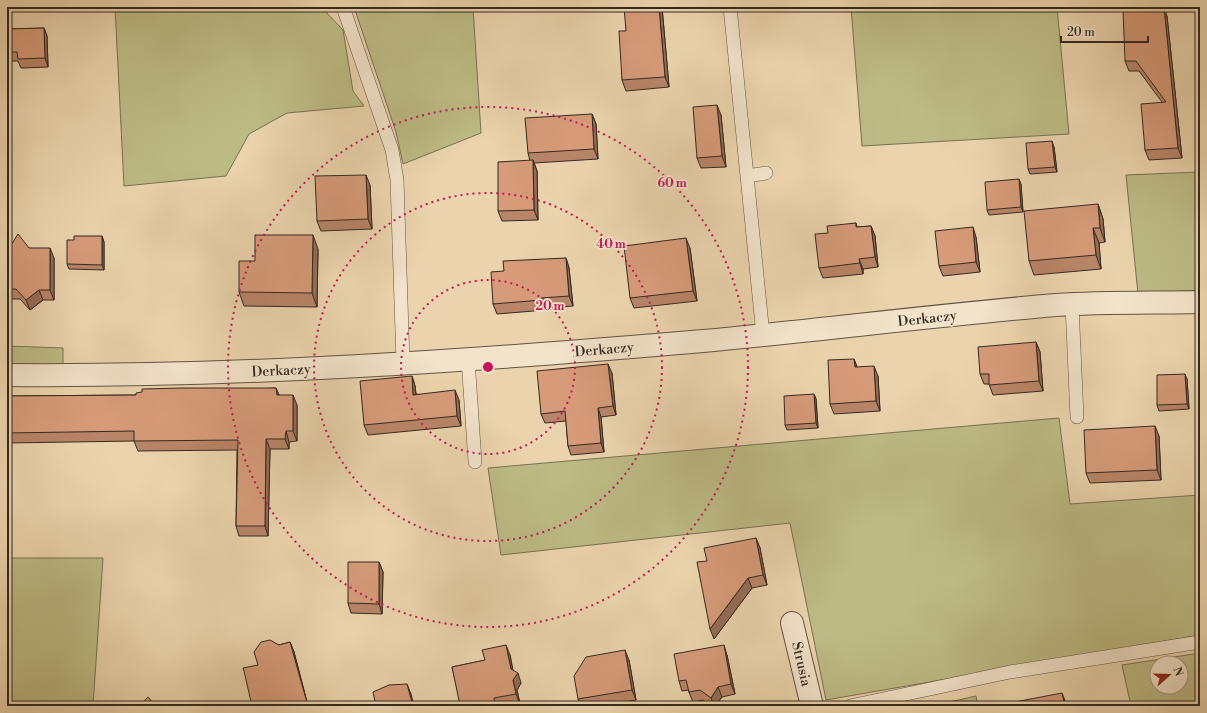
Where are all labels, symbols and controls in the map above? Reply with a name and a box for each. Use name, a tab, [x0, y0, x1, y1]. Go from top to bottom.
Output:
scale bar	[1061, 18, 1148, 44]
text: 20 m	[1067, 25, 1095, 40]
text: 60 m	[657, 176, 687, 191]
text: 40 m	[596, 237, 626, 252]
text: 20 m	[535, 299, 565, 314]
street label: Derkaczy	[897, 307, 958, 331]
street label: Derkaczy	[574, 338, 635, 362]
street label: Derkaczy	[251, 360, 311, 382]
centre of rings	[481, 360, 495, 374]
street label: Strusia	[787, 640, 815, 689]
north arrow	[1149, 655, 1189, 695]
text: N	[1169, 665, 1186, 679]

